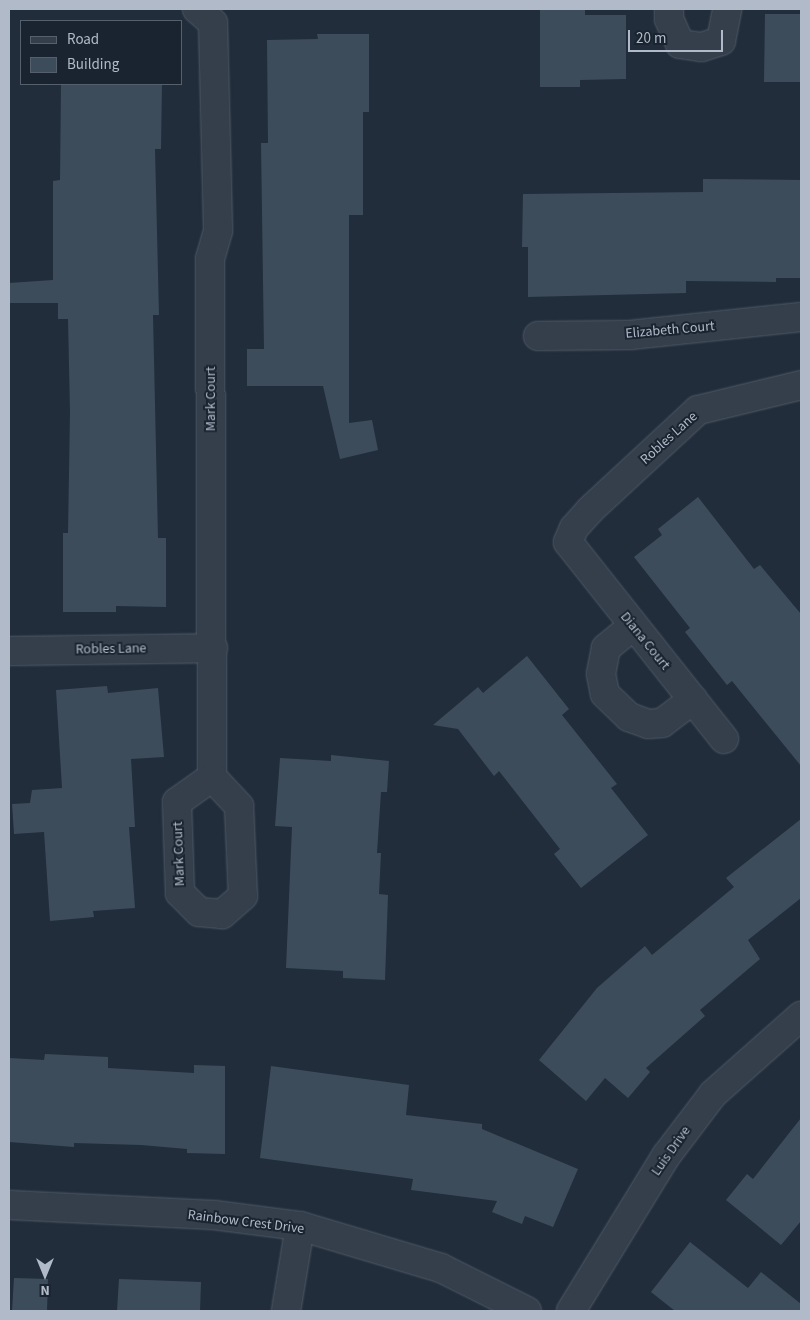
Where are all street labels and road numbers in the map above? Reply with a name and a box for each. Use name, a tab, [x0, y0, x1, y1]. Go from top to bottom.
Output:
street label: Elizabeth Court	[625, 318, 715, 342]
street label: Mark Court	[203, 367, 219, 431]
street label: Robles Lane	[637, 408, 701, 468]
street label: Diana Court	[617, 609, 673, 673]
street label: Robles Lane	[75, 640, 147, 658]
street label: Mark Court	[169, 821, 189, 887]
street label: Luis Drive	[648, 1123, 694, 1179]
street label: Rainbow Crest Drive	[187, 1207, 305, 1237]

